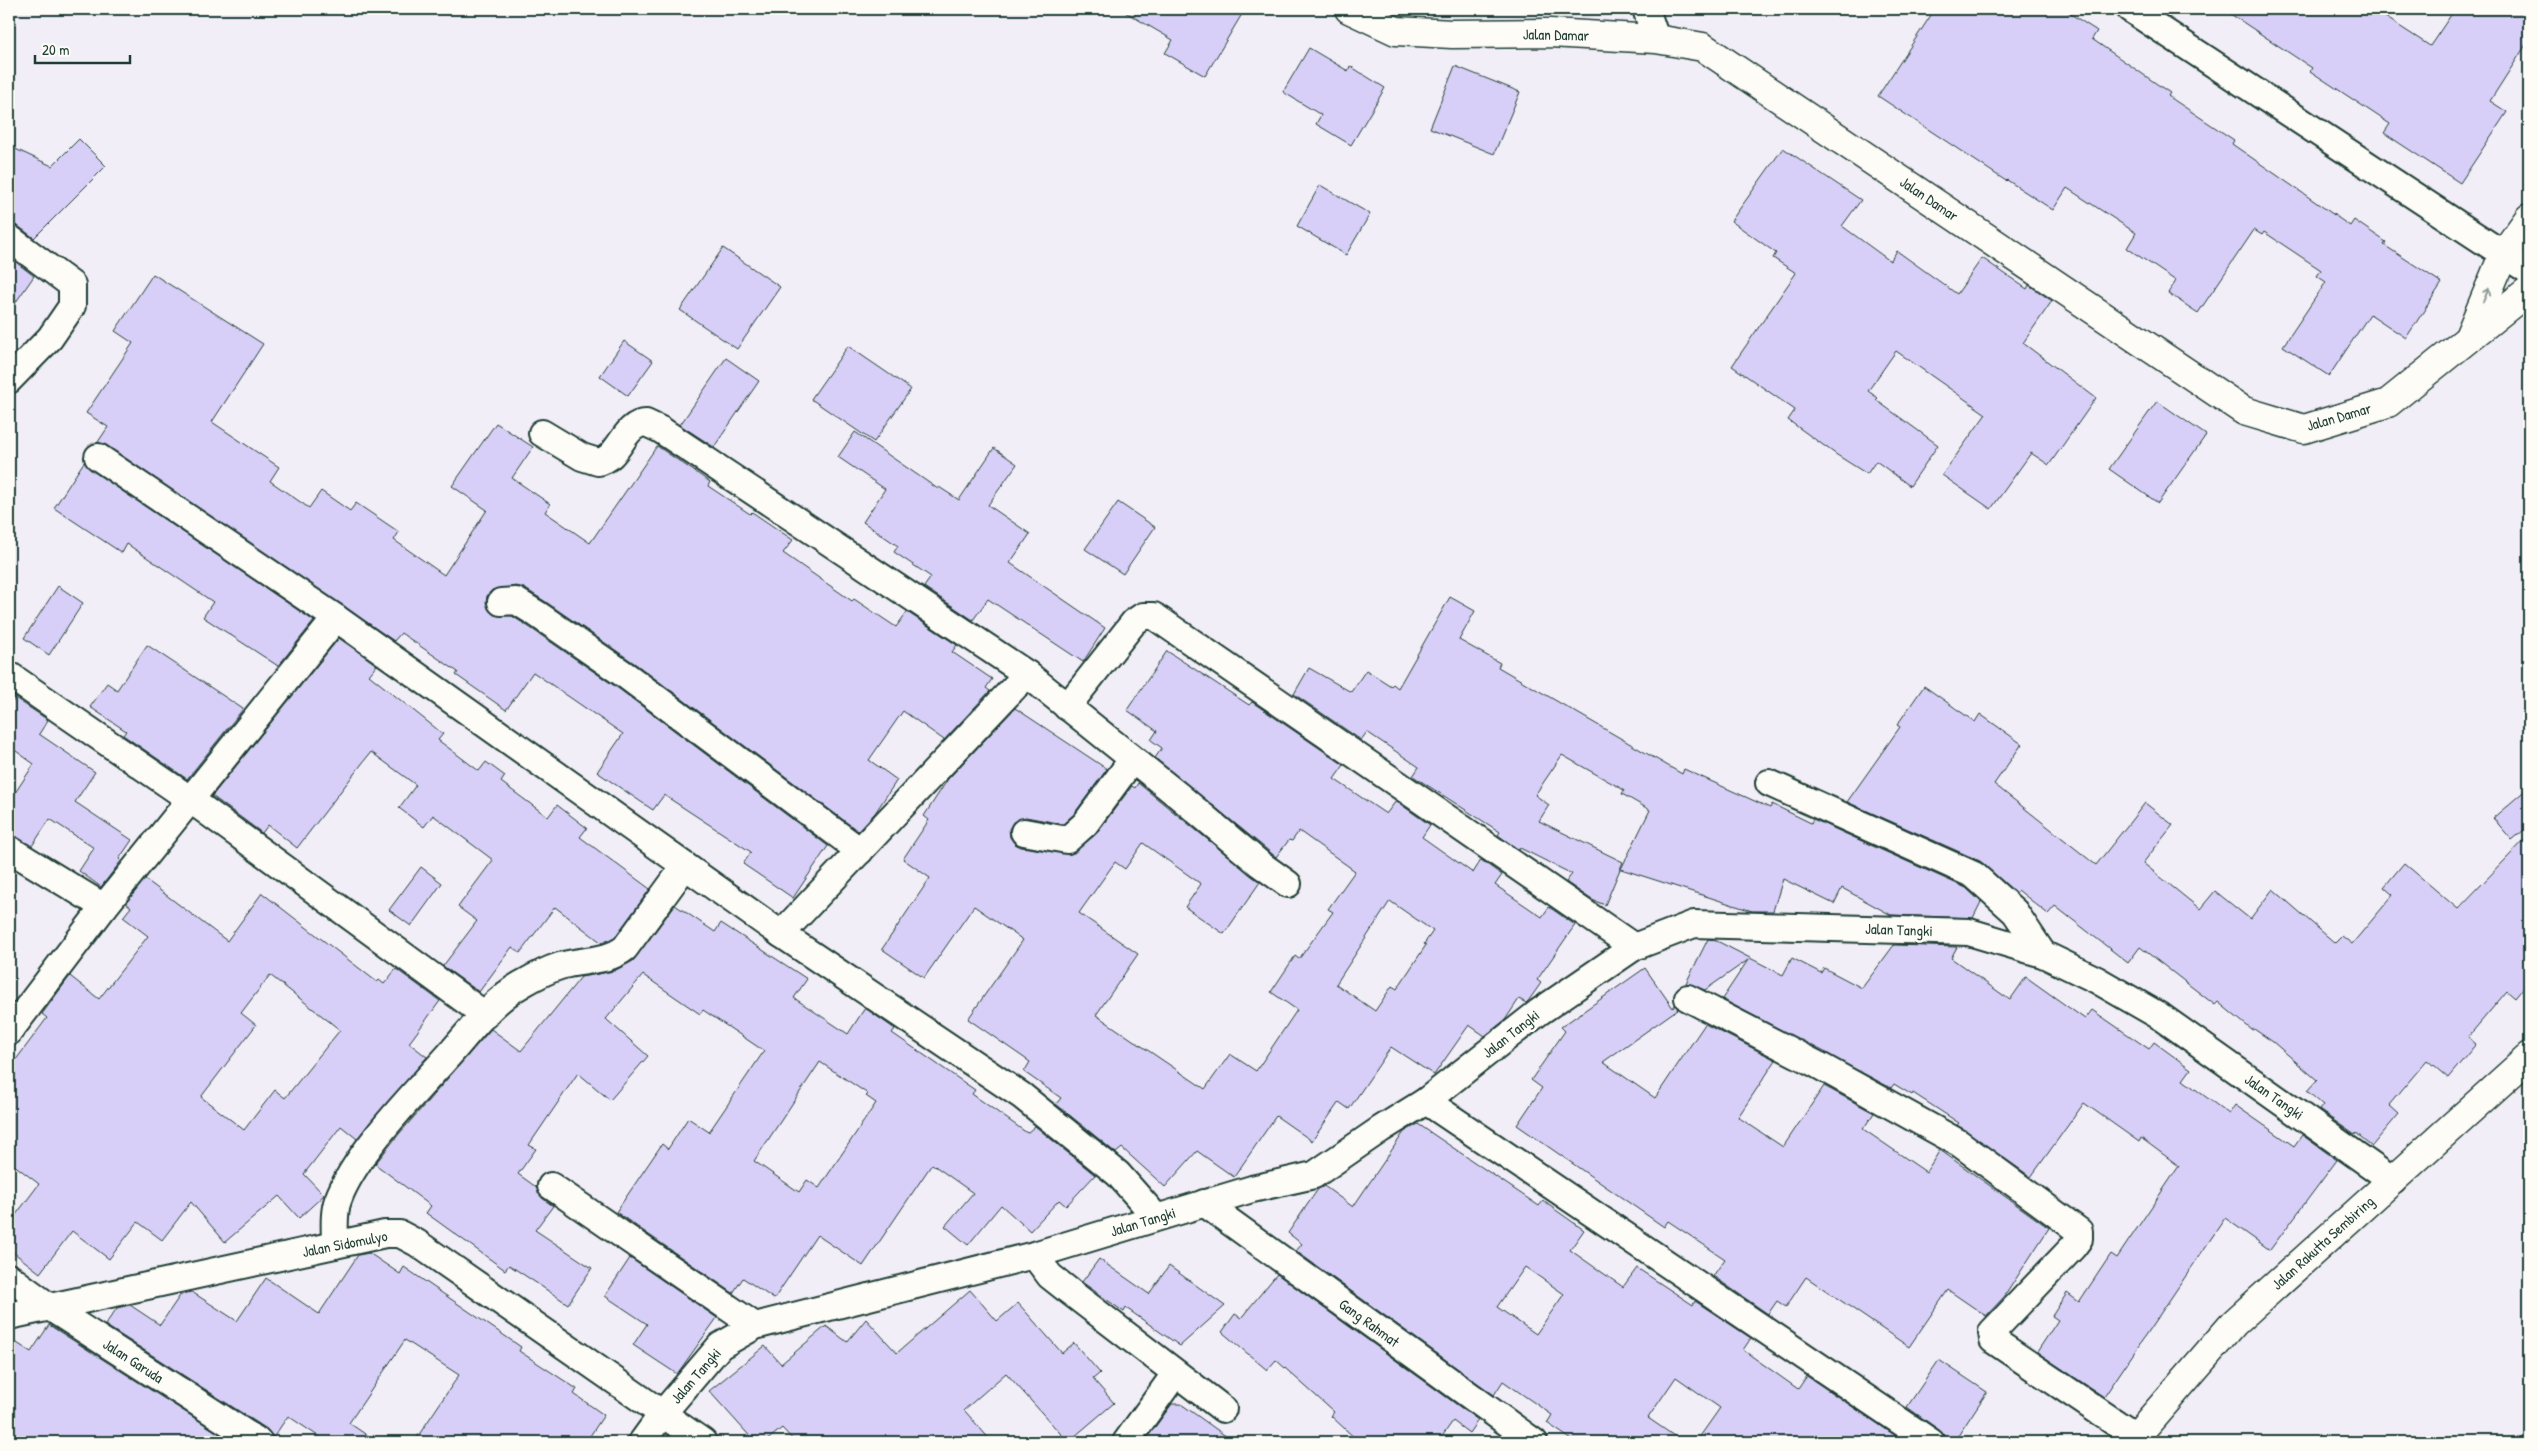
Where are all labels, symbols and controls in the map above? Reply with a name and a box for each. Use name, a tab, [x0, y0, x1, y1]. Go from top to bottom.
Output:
street label: Jalan Damar	[1523, 23, 1590, 46]
scale bar	[35, 32, 130, 64]
text: 20 m	[42, 39, 69, 60]
street label: Jalan Damar	[1896, 171, 1963, 226]
one-way arrow	[2482, 288, 2492, 303]
street label: Jalan Damar	[2304, 397, 2374, 436]
street label: Jalan Tangki	[1865, 918, 1933, 941]
street label: Jalan Tangki	[1478, 1005, 1544, 1063]
street label: Jalan Tangki	[2241, 1069, 2308, 1125]
street label: Jalan Rakutta Sembiring	[2267, 1191, 2379, 1294]
street label: Jalan Tangki	[1108, 1202, 1178, 1241]
street label: Jalan Sidomulyo	[301, 1225, 389, 1262]
street label: Gang Rahmat	[1335, 1293, 1405, 1352]
street label: Jalan Garuda	[99, 1333, 168, 1388]
street label: Jalan Tangki	[666, 1343, 726, 1408]

